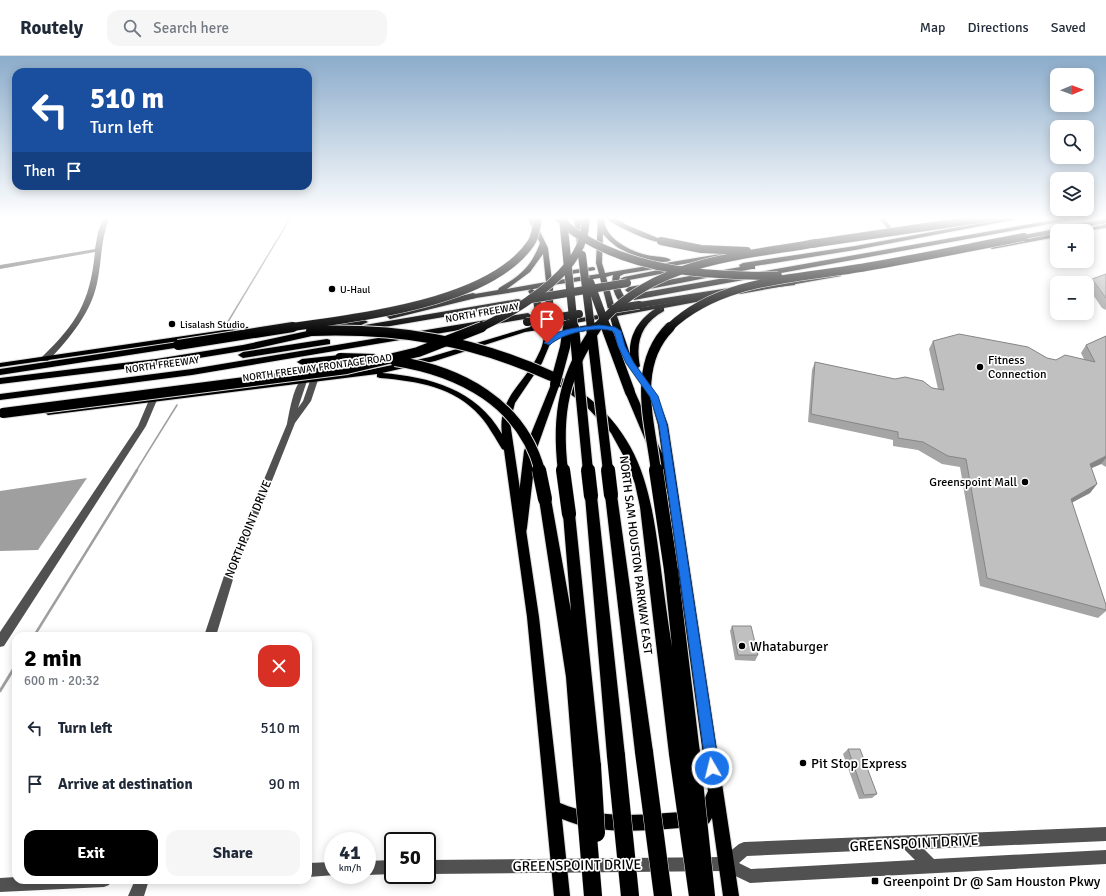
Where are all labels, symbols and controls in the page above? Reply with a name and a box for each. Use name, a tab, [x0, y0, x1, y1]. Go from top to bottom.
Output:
search box	[107, 10, 387, 46]
text: Routely	[20, 16, 83, 40]
icon: search	[121, 17, 143, 39]
text: Search here	[153, 19, 229, 37]
text: Map	[920, 19, 946, 36]
text: Directions	[968, 19, 1029, 36]
text: Saved	[1051, 19, 1086, 36]
north arrow	[1050, 68, 1094, 112]
map controls	[1050, 68, 1094, 320]
text: 510 m	[90, 82, 164, 116]
icon: left	[24, 84, 76, 136]
text: Turn left	[90, 116, 153, 138]
button: search	[1050, 120, 1094, 164]
icon: arrive	[63, 160, 85, 182]
text: Then	[24, 162, 55, 180]
button: layers	[1050, 172, 1094, 216]
button: +	[1050, 224, 1094, 268]
button: −	[1050, 276, 1094, 320]
marker: U-Haul	[327, 284, 337, 294]
place label: U-Haul	[340, 284, 370, 296]
street label: NORTH FREEWAY	[444, 301, 520, 325]
pin	[530, 302, 564, 343]
icon: arrive	[536, 308, 558, 330]
marker: Lisalash Studio	[167, 319, 177, 329]
place label: Lisalash Studio	[180, 319, 245, 331]
street label: NORTH FREEWAY FRONTAGE ROAD	[242, 352, 393, 384]
place label: Fitness Connection	[988, 353, 1047, 382]
street label: NORTH FREEWAY	[124, 354, 200, 376]
marker: Fitness Connection	[975, 362, 985, 372]
street label: NORTH SAM HOUSTON PARKWAY EAST	[616, 455, 655, 655]
place label: Greenspoint Mall	[929, 475, 1017, 490]
marker: Greenspoint Mall	[1020, 477, 1030, 487]
street label: NORTHPOINT DRIVE	[222, 478, 275, 580]
place label: Whataburger	[750, 638, 829, 655]
marker: Whataburger	[737, 641, 747, 651]
text: 2 min	[24, 643, 82, 673]
button: close	[258, 645, 300, 687]
text: 600 m · 20:32	[24, 673, 100, 689]
icon: left	[24, 717, 46, 739]
text: Turn left	[58, 719, 112, 737]
text: 510 m	[260, 719, 300, 737]
position arrow	[691, 747, 733, 789]
place label: Pit Stop Express	[811, 755, 907, 772]
marker: Pit Stop Express	[798, 758, 808, 768]
icon: arrive	[24, 773, 46, 795]
text: Arrive at destination	[58, 775, 193, 793]
text: 90 m	[269, 775, 300, 793]
button: Exit	[24, 830, 158, 876]
button: Share	[166, 830, 300, 876]
speed limit sign: 50	[384, 832, 436, 884]
street label: GREENSPOINT DRIVE	[849, 832, 979, 855]
text: 41	[339, 840, 361, 865]
street label: GREENSPOINT DRIVE	[512, 856, 642, 875]
text: km/h	[339, 862, 361, 874]
place label: Greenpoint Dr @ Sam Houston Pkwy	[883, 873, 1101, 890]
marker: Greenpoint Dr @ Sam Houston Pkwy	[870, 876, 880, 886]

